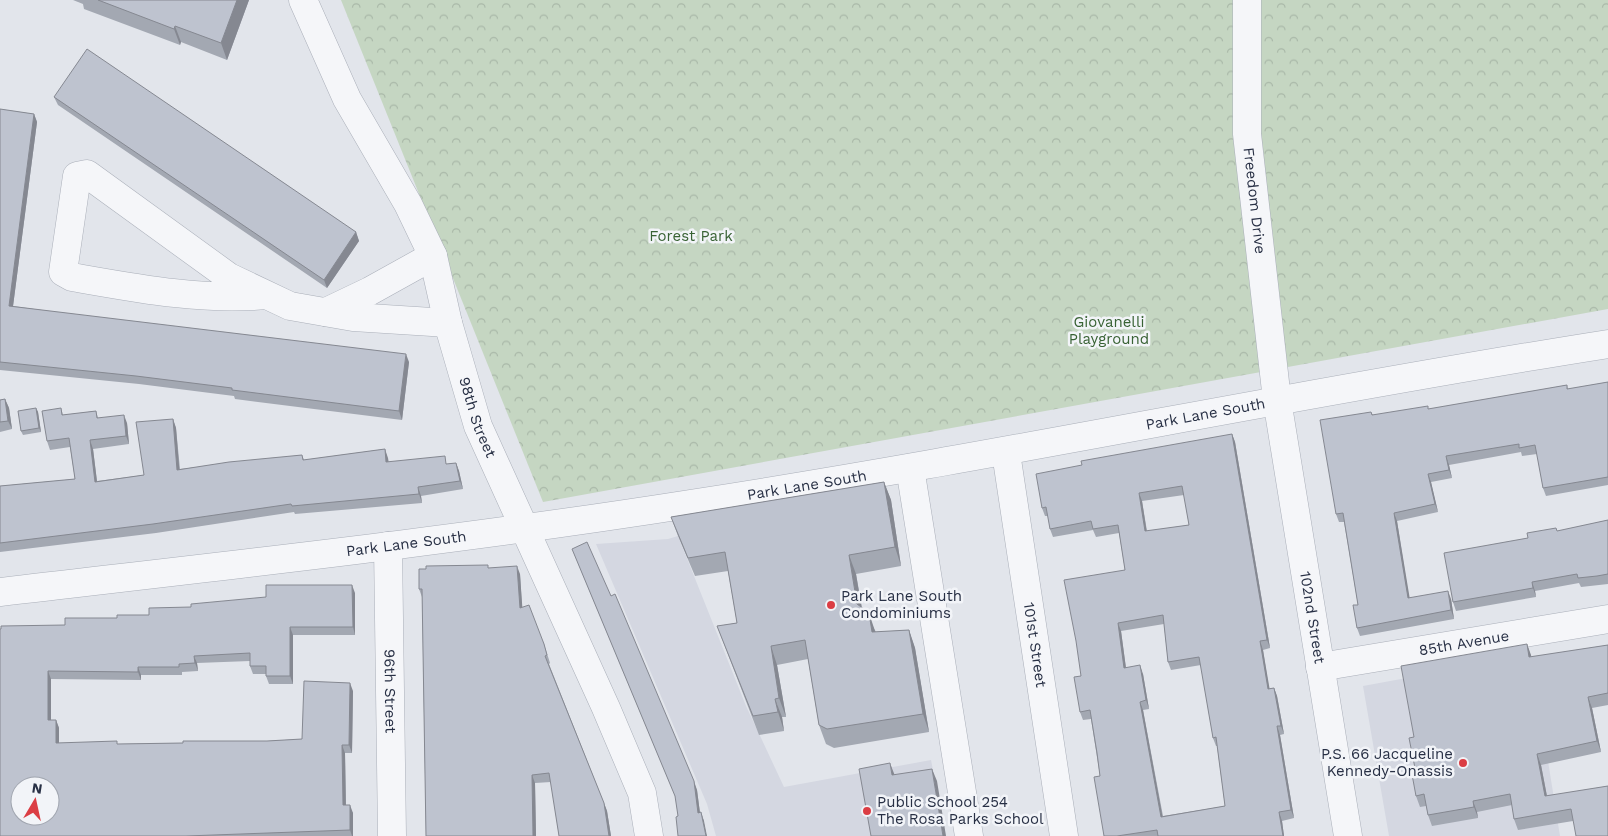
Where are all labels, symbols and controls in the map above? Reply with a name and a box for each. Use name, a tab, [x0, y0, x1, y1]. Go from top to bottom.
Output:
street label: Freedom Drive	[1240, 146, 1269, 255]
park label: Forest Park	[649, 227, 733, 245]
park label: Giovanelli Playground	[1069, 313, 1149, 348]
street label: 98th Street	[455, 375, 500, 461]
street label: Park Lane South	[1144, 394, 1267, 434]
street label: Park Lane South	[746, 466, 868, 504]
street label: Park Lane South	[345, 527, 467, 560]
street label: 102nd Street	[1296, 570, 1329, 665]
place label: Park Lane South Condominiums	[841, 587, 962, 622]
marker: Park Lane South Condominiums	[825, 599, 837, 611]
street label: 101st Street	[1020, 601, 1050, 689]
street label: 85th Avenue	[1418, 627, 1510, 659]
street label: 96th Street	[380, 649, 400, 734]
place label: P.S. 66 Jacqueline Kennedy-Onassis	[1321, 745, 1453, 780]
marker: P.S. 66 Jacqueline Kennedy-Onassis	[1457, 757, 1469, 769]
north arrow	[10, 776, 60, 826]
text: N	[31, 779, 43, 797]
place label: Public School 254 The Rosa Parks School	[877, 793, 1044, 828]
marker: Public School 254 The Rosa Parks School	[861, 805, 873, 817]

